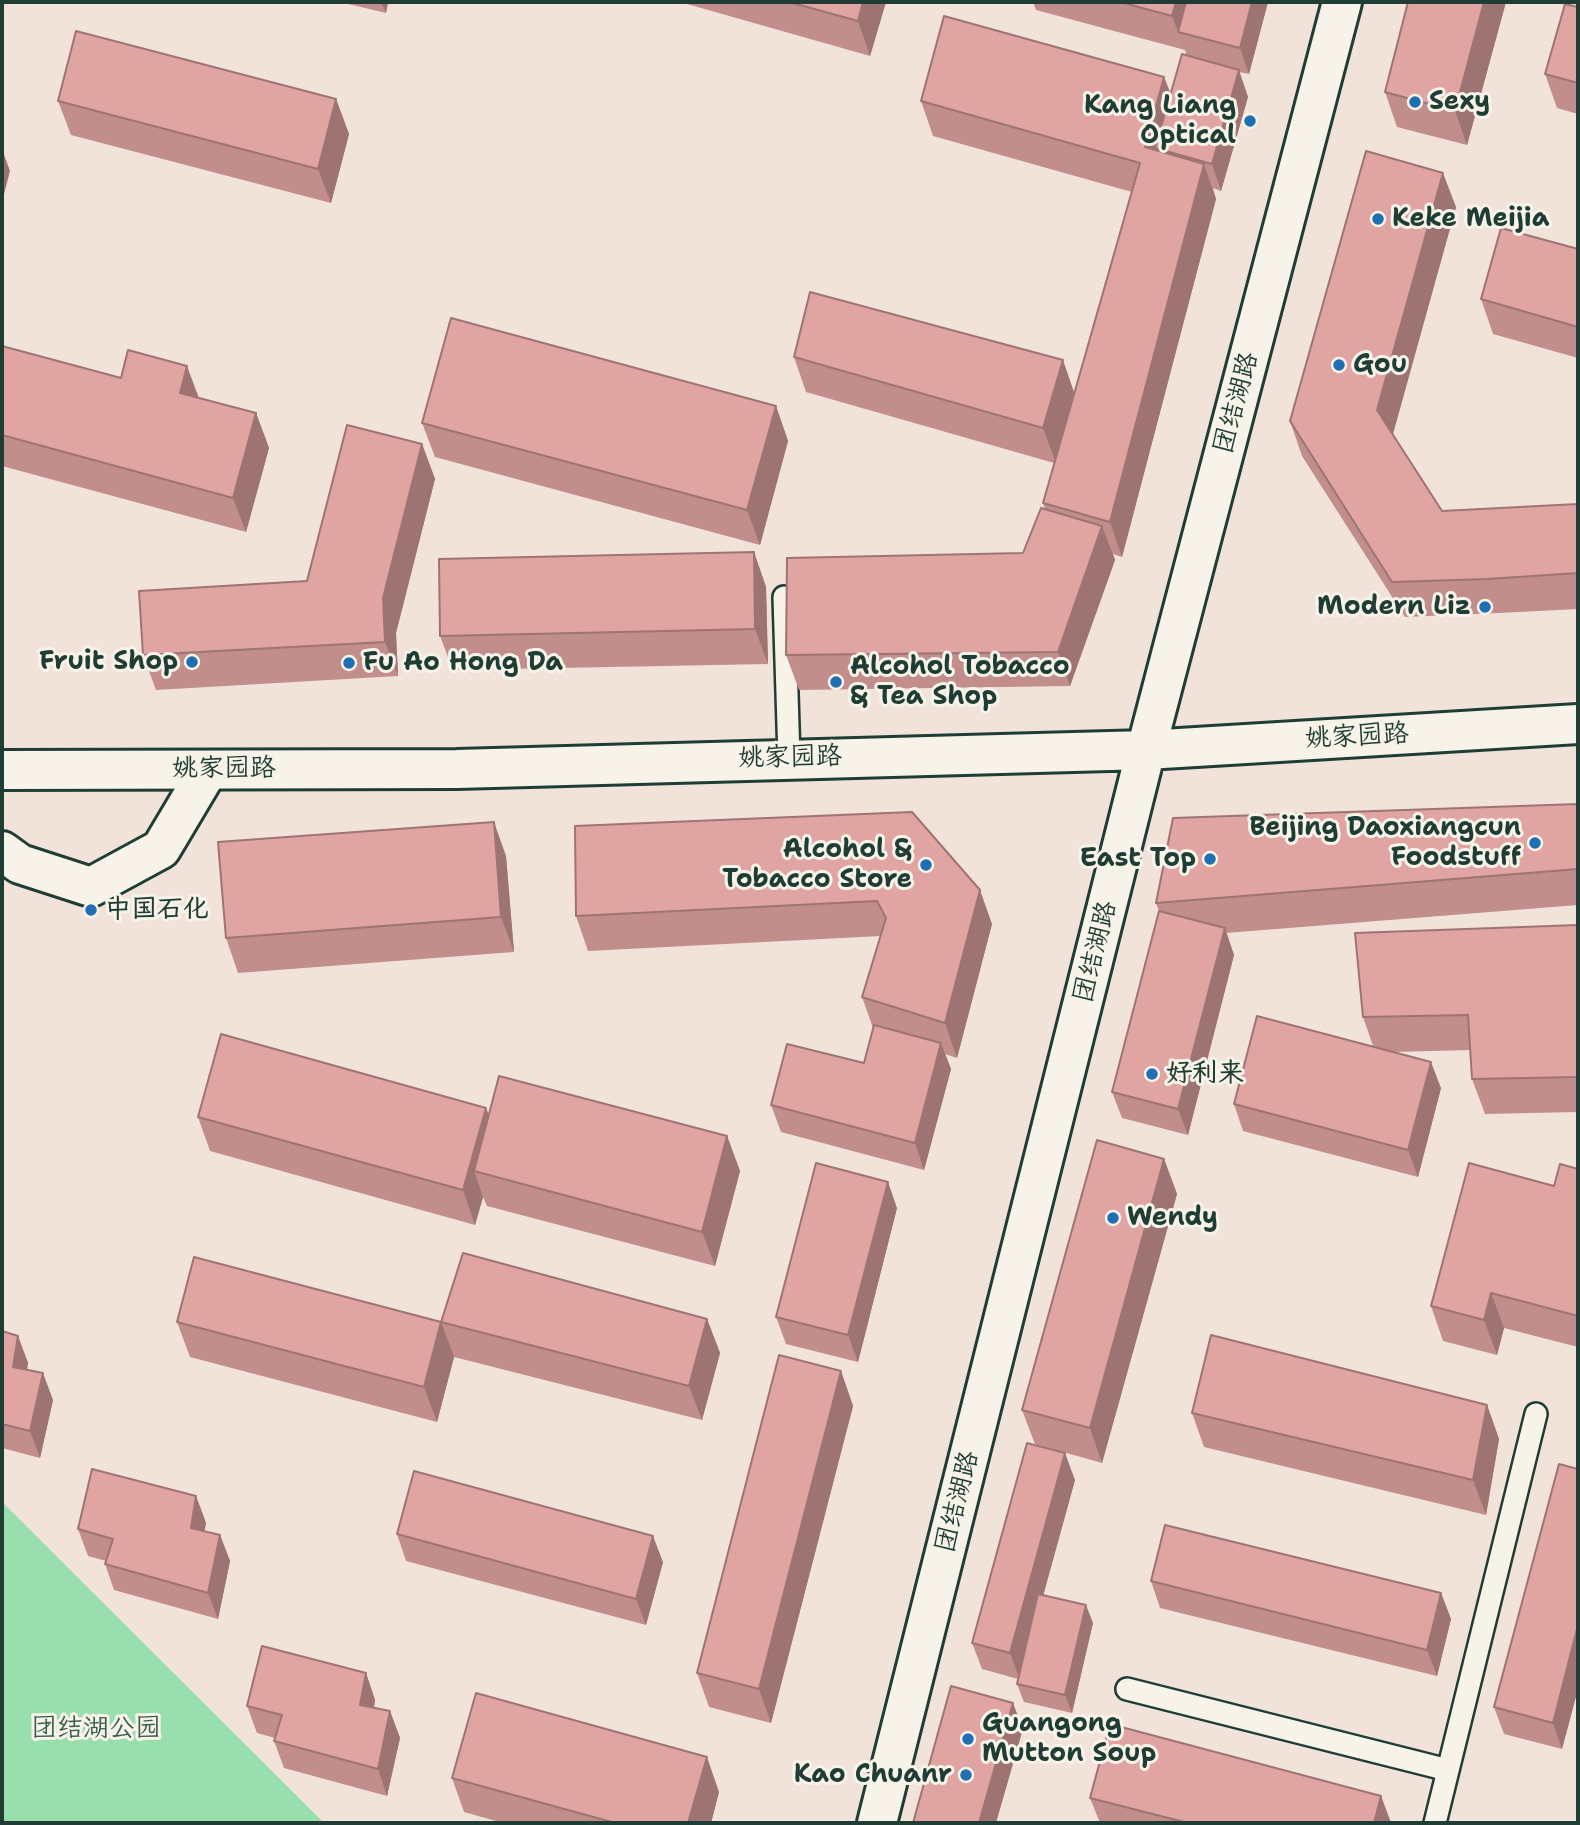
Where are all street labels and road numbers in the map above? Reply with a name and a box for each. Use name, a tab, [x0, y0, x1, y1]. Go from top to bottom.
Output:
street label: 团结湖路	[1208, 349, 1266, 457]
street label: 姚家园路	[1304, 719, 1410, 755]
street label: 姚家园路	[738, 741, 842, 775]
street label: 姚家园路	[172, 753, 276, 785]
street label: 团结湖路	[1068, 898, 1124, 1006]
street label: 团结湖路	[930, 1448, 986, 1556]

